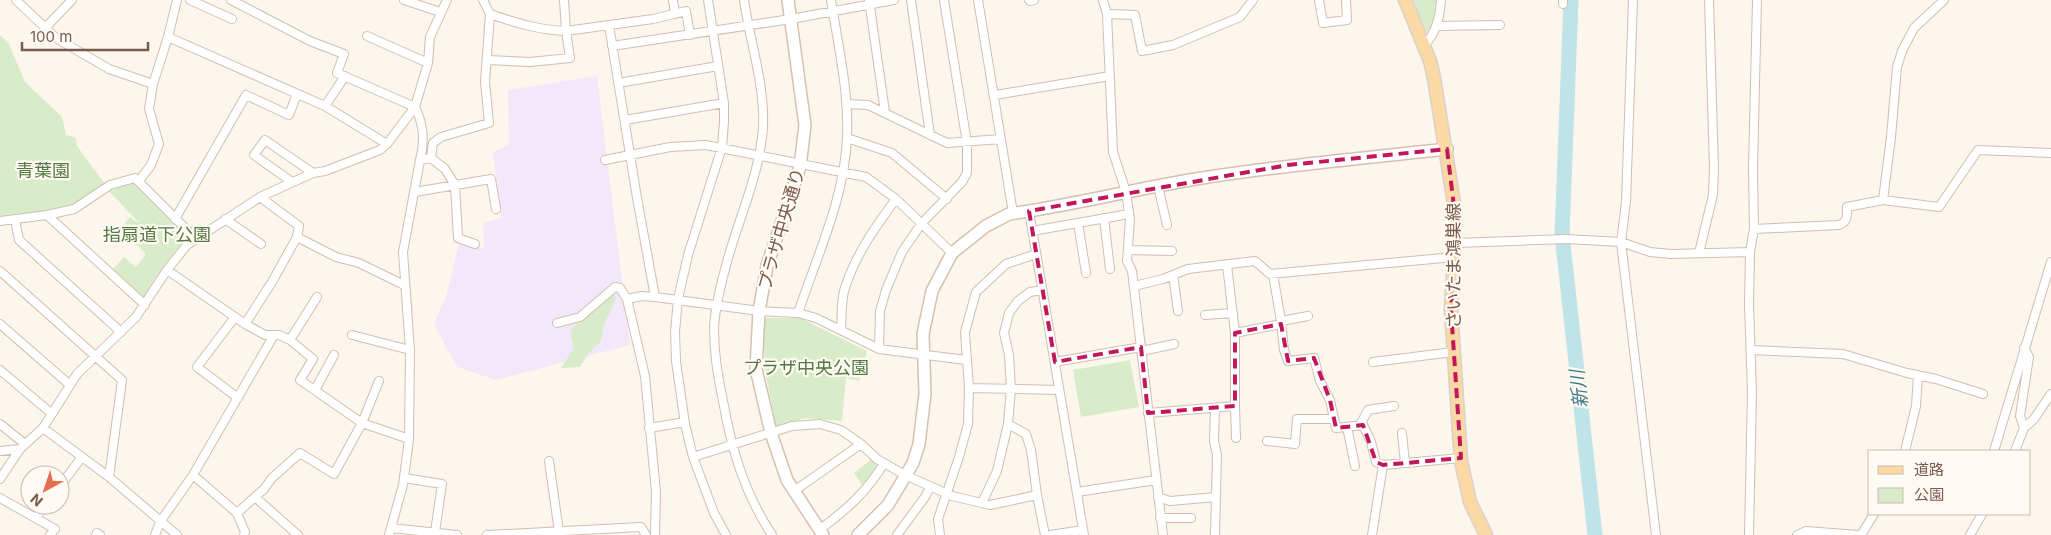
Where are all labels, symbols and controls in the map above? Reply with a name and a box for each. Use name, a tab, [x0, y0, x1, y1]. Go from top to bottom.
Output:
scale bar	[22, 20, 149, 52]
text: 100 m	[30, 27, 72, 46]
park label: 青葉園	[16, 160, 70, 181]
street label: プラザ中央通り	[754, 166, 808, 292]
street label: さいたま鴻巣線	[1443, 203, 1464, 329]
park label: 指扇道下公園	[103, 224, 211, 245]
park label: プラザ中央公園	[743, 357, 869, 378]
water label: 新川	[1565, 367, 1592, 409]
legend	[1868, 450, 2031, 515]
text: 道路	[1914, 460, 1944, 479]
north arrow	[20, 465, 70, 515]
text: 公園	[1914, 485, 1944, 504]
text: N	[27, 490, 46, 510]

